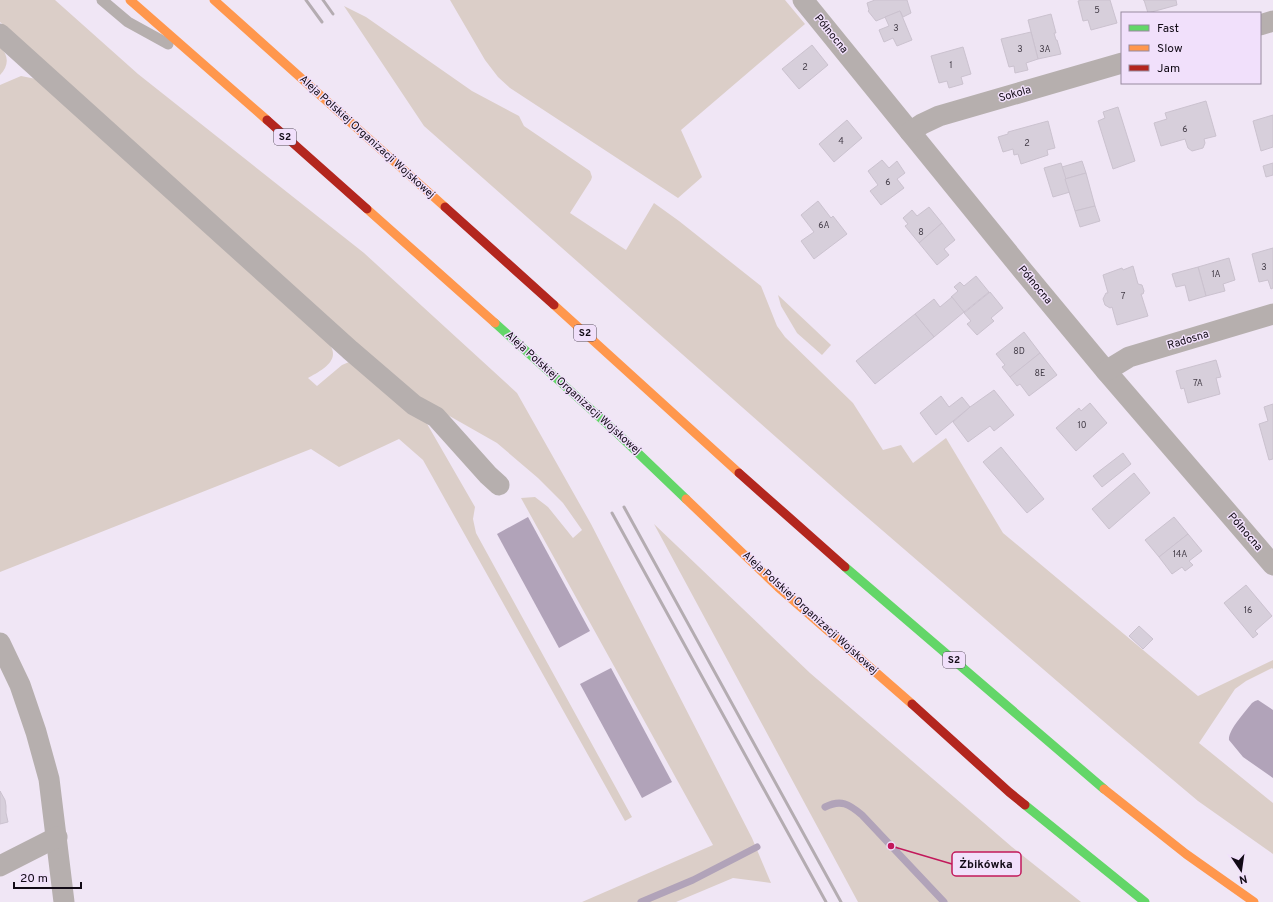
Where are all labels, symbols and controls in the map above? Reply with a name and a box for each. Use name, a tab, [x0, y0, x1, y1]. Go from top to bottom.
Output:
house number: 5	[1094, 5, 1100, 16]
street label: Północna	[811, 12, 851, 57]
legend	[1121, 12, 1261, 84]
text: Fast	[1157, 21, 1179, 37]
house number: 3	[893, 23, 899, 34]
text: Slow	[1157, 41, 1183, 57]
house number: 3	[1017, 44, 1023, 55]
house number: 3A	[1039, 44, 1051, 55]
house number: 1	[949, 60, 953, 71]
text: Jam	[1157, 61, 1180, 77]
house number: 2	[802, 62, 808, 73]
street label: Aleja Polskiej Organizacji Wojskowej	[296, 72, 438, 202]
street label: Sokola	[997, 83, 1033, 105]
house number: 6	[1182, 124, 1188, 135]
road number: S2	[274, 129, 296, 145]
house number: 4	[838, 136, 844, 147]
house number: 2	[1024, 138, 1030, 149]
house number: 6	[885, 177, 891, 188]
house number: 6A	[818, 220, 830, 231]
house number: 8	[918, 227, 924, 238]
house number: 3	[1261, 262, 1267, 273]
street label: Północna	[1015, 263, 1055, 307]
house number: 1A	[1211, 269, 1221, 280]
house number: 7	[1121, 291, 1126, 302]
road number: S2	[574, 325, 596, 341]
street label: Radosna	[1166, 327, 1211, 353]
street label: Aleja Polskiej Organizacji Wojskowej	[502, 328, 644, 458]
house number: 8D	[1013, 346, 1025, 357]
house number: 8E	[1035, 368, 1045, 379]
house number: 7A	[1193, 378, 1203, 389]
house number: 10	[1077, 420, 1087, 431]
street label: Północna	[1225, 510, 1266, 554]
street label: Aleja Polskiej Organizacji Wojskowej	[739, 548, 881, 678]
house number: 14A	[1173, 549, 1187, 560]
house number: 16	[1244, 605, 1252, 616]
road number: S2	[943, 652, 965, 668]
north arrow	[1221, 850, 1261, 890]
callout: Żbikówka	[952, 852, 1021, 876]
text: Żbikówka	[959, 857, 1013, 873]
scale bar	[14, 864, 81, 890]
text: 20 m	[20, 871, 48, 887]
text: N	[1238, 871, 1248, 886]

